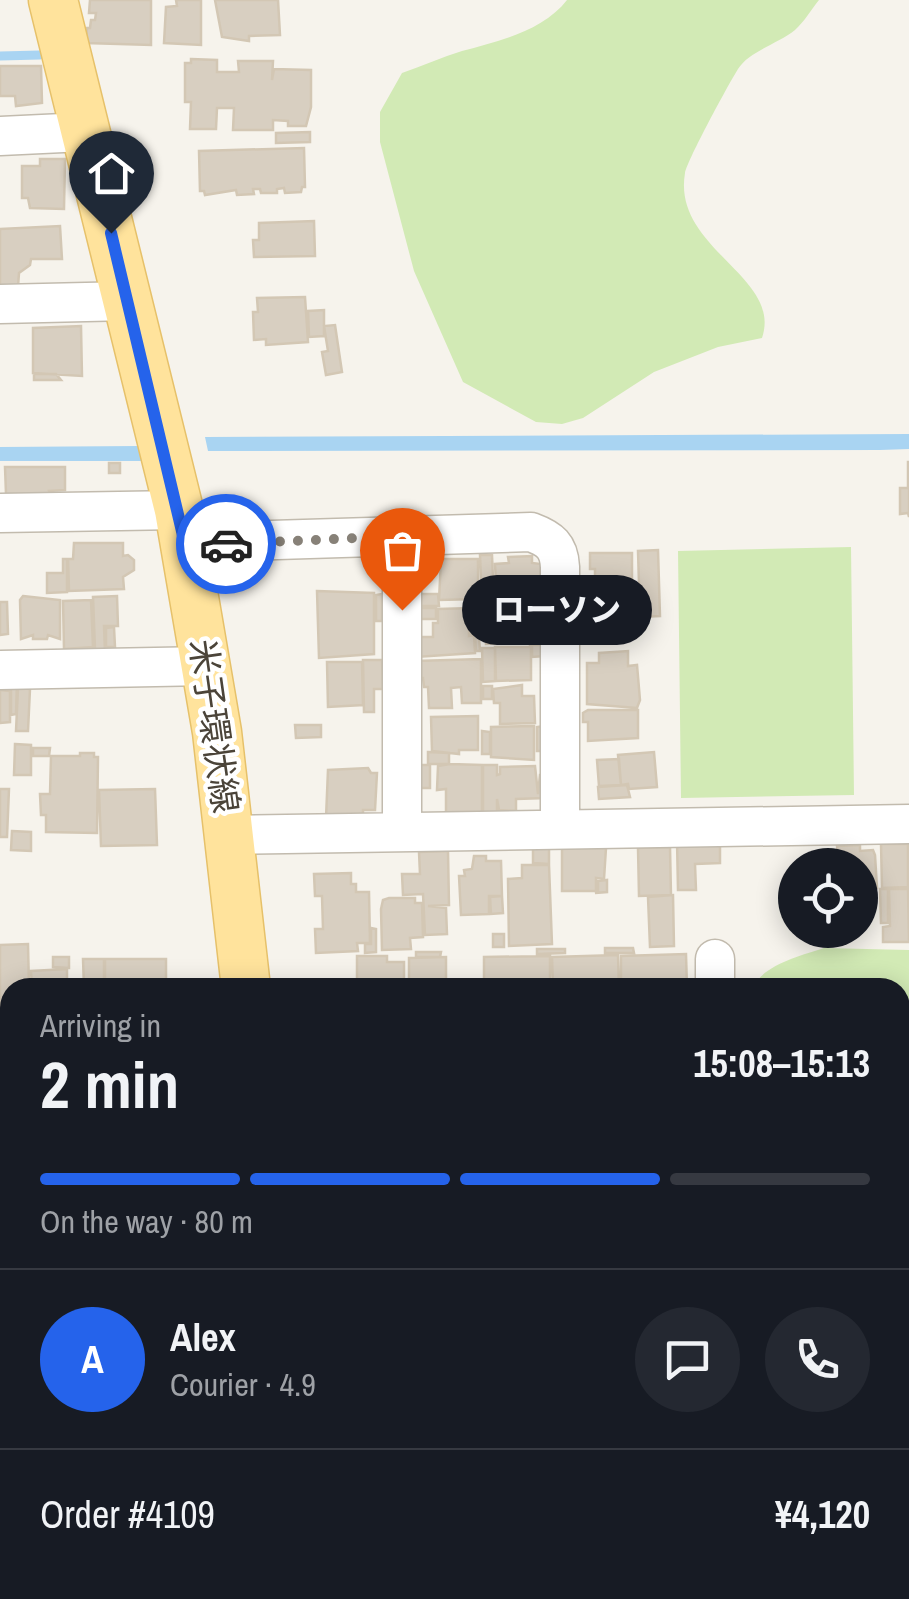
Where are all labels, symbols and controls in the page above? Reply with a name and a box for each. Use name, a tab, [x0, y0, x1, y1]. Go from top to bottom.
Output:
pin	[69, 131, 154, 234]
icon: home	[84, 146, 139, 201]
courier	[176, 494, 276, 594]
pin	[360, 508, 445, 611]
icon: car	[199, 517, 254, 572]
icon: bag	[375, 523, 430, 578]
callout: ローソン	[462, 575, 652, 645]
text: ローソン	[493, 588, 621, 631]
street label: 米子環状線	[179, 636, 250, 816]
map controls	[778, 848, 878, 948]
button: locate	[778, 848, 878, 948]
text: Arriving in	[40, 1004, 161, 1047]
text: 15:08–15:13	[693, 1038, 870, 1089]
text: 2 min	[40, 1041, 179, 1128]
text: On the way · 80 m	[40, 1200, 253, 1243]
button: chat	[635, 1307, 740, 1412]
button: phone	[765, 1307, 870, 1412]
text: Alex	[170, 1312, 236, 1363]
text: A	[81, 1334, 104, 1385]
text: Courier · 4.9	[170, 1363, 316, 1406]
text: Order #4109	[40, 1489, 215, 1540]
text: ¥4,120	[775, 1489, 870, 1540]

